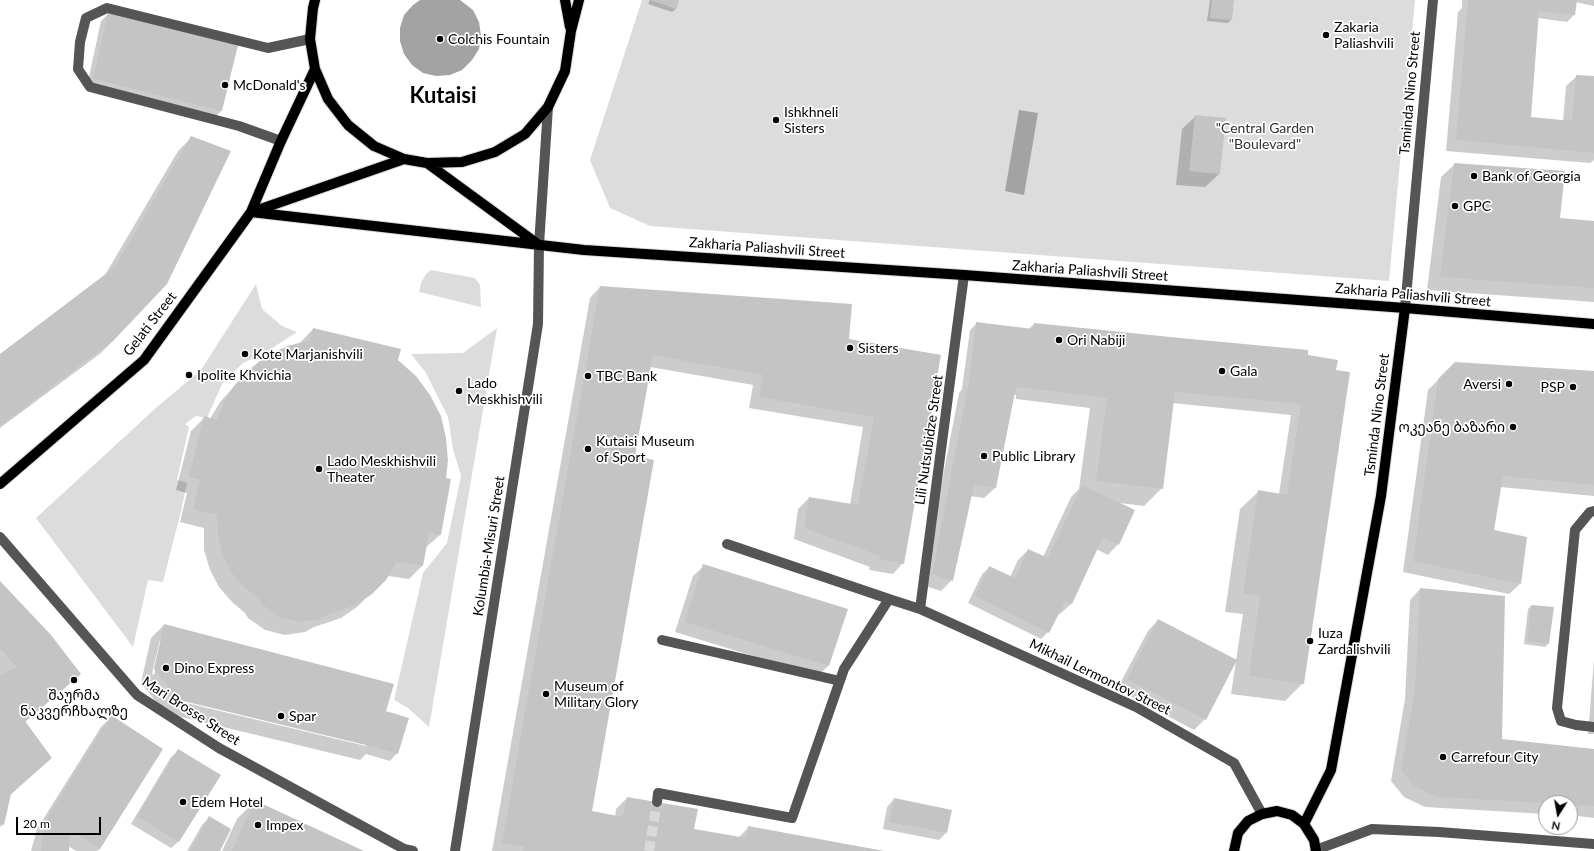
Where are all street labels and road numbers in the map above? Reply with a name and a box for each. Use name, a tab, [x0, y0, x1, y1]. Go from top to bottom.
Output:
street label: Tsminda Nino Street	[1396, 31, 1424, 155]
street label: Zakharia Paliashvili Street	[688, 234, 846, 262]
street label: Zakharia Paliashvili Street	[1011, 257, 1169, 285]
street label: Zakharia Paliashvili Street	[1334, 280, 1492, 310]
street label: Gelati Street	[120, 289, 180, 359]
street label: Tsminda Nino Street	[1361, 352, 1393, 478]
street label: Lili Nutsubidze Street	[912, 374, 946, 506]
street label: Kolumbia-Misuri Street	[470, 475, 508, 617]
street label: Mikhail Lermontov Street	[1027, 635, 1173, 719]
street label: Mari Brosse Street	[139, 673, 243, 749]

